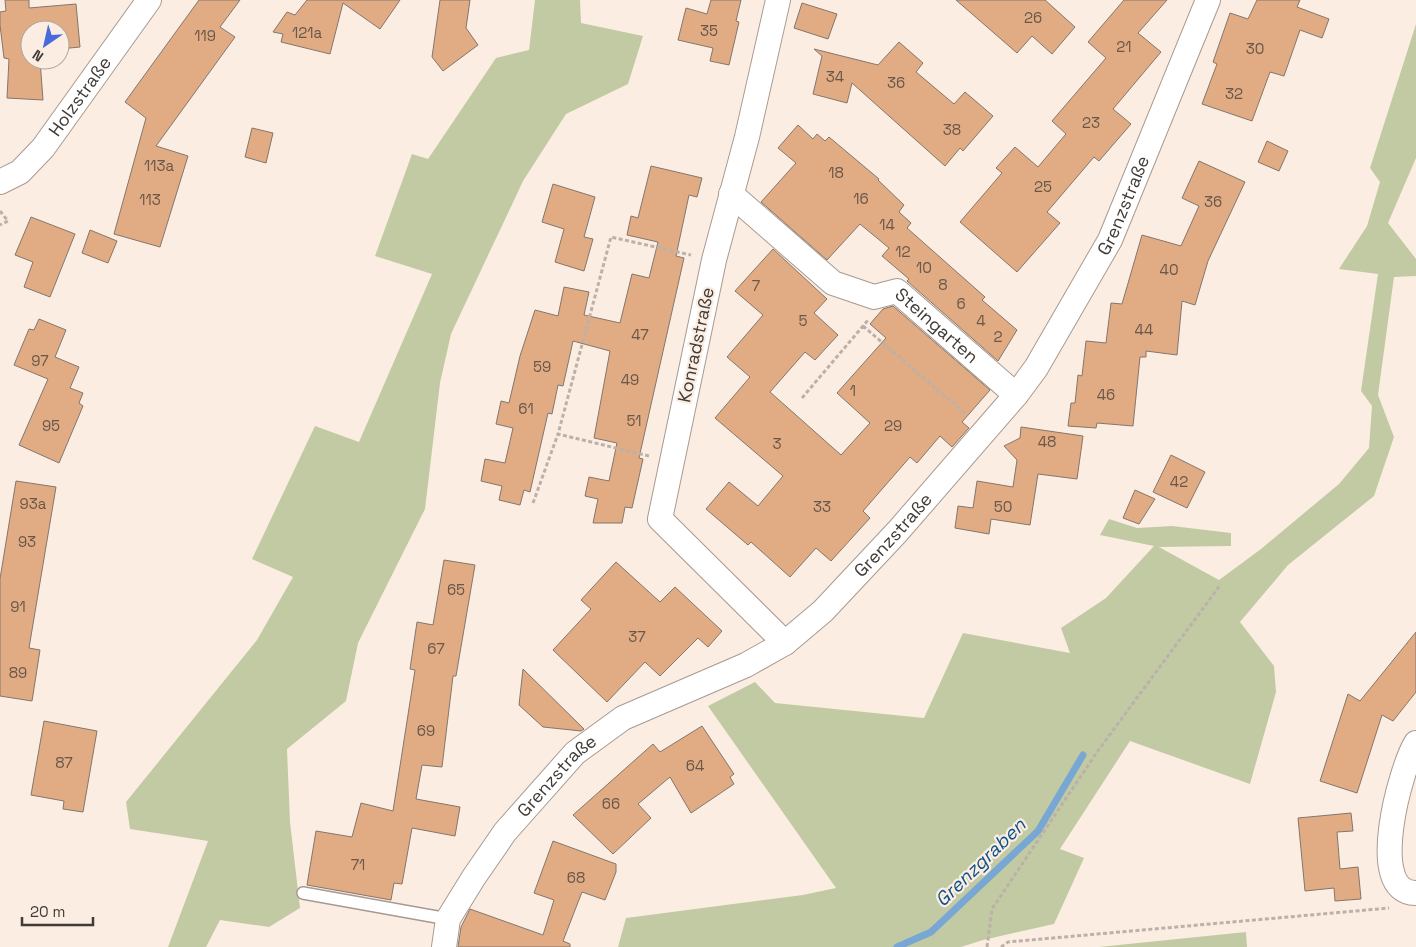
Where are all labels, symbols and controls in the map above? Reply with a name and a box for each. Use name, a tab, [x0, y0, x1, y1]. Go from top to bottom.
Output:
house number: 26	[1024, 8, 1042, 27]
north arrow	[20, 20, 70, 70]
house number: 35	[700, 21, 718, 40]
house number: 121a	[292, 23, 322, 42]
house number: 119	[194, 26, 216, 45]
house number: 21	[1116, 37, 1132, 56]
house number: 30	[1246, 39, 1264, 58]
text: N	[29, 46, 47, 66]
street label: Holzstraße	[43, 52, 116, 141]
house number: 34	[826, 67, 844, 86]
house number: 36	[887, 73, 905, 92]
house number: 32	[1225, 84, 1243, 103]
house number: 23	[1082, 113, 1100, 132]
house number: 38	[943, 120, 961, 139]
street label: Grenzstraße	[1092, 152, 1154, 259]
house number: 113a	[144, 156, 174, 175]
house number: 18	[828, 163, 844, 182]
house number: 25	[1034, 177, 1052, 196]
house number: 16	[853, 189, 869, 208]
house number: 113	[139, 190, 161, 209]
house number: 36	[1204, 192, 1222, 211]
house number: 14	[879, 215, 895, 234]
house number: 12	[895, 242, 911, 261]
house number: 10	[916, 258, 932, 277]
house number: 40	[1160, 260, 1179, 279]
house number: 8	[938, 275, 948, 294]
house number: 7	[752, 276, 760, 295]
street label: Steingarten	[890, 282, 983, 368]
street label: Konradstraße	[672, 285, 719, 405]
house number: 6	[956, 294, 966, 313]
house number: 5	[799, 311, 808, 330]
house number: 4	[976, 311, 986, 330]
house number: 44	[1135, 320, 1153, 339]
house number: 47	[631, 325, 649, 344]
house number: 2	[993, 327, 1003, 346]
house number: 97	[31, 351, 49, 370]
house number: 59	[533, 357, 551, 376]
house number: 49	[621, 370, 639, 389]
house number: 1	[850, 381, 856, 400]
house number: 46	[1097, 385, 1115, 404]
house number: 61	[518, 399, 534, 418]
house number: 51	[626, 411, 642, 430]
house number: 95	[42, 416, 60, 435]
house number: 29	[884, 416, 902, 435]
house number: 48	[1038, 432, 1056, 451]
house number: 3	[772, 434, 782, 453]
house number: 42	[1170, 472, 1188, 491]
street label: Grenzstraße	[849, 488, 937, 582]
house number: 93a	[20, 494, 47, 513]
house number: 33	[813, 497, 831, 516]
house number: 50	[994, 497, 1012, 516]
house number: 93	[18, 532, 36, 551]
house number: 65	[447, 580, 465, 599]
house number: 91	[10, 597, 26, 616]
house number: 37	[628, 627, 646, 646]
house number: 67	[427, 639, 445, 658]
house number: 89	[9, 663, 27, 682]
house number: 69	[417, 721, 435, 740]
street label: Grenzstraße	[512, 729, 601, 822]
house number: 87	[55, 753, 73, 772]
house number: 64	[686, 756, 704, 775]
house number: 66	[602, 794, 620, 813]
water label: Grenzgraben	[930, 813, 1031, 912]
house number: 71	[351, 855, 365, 874]
house number: 68	[567, 868, 585, 887]
scale bar	[22, 894, 94, 926]
text: 20 m	[30, 902, 65, 921]

